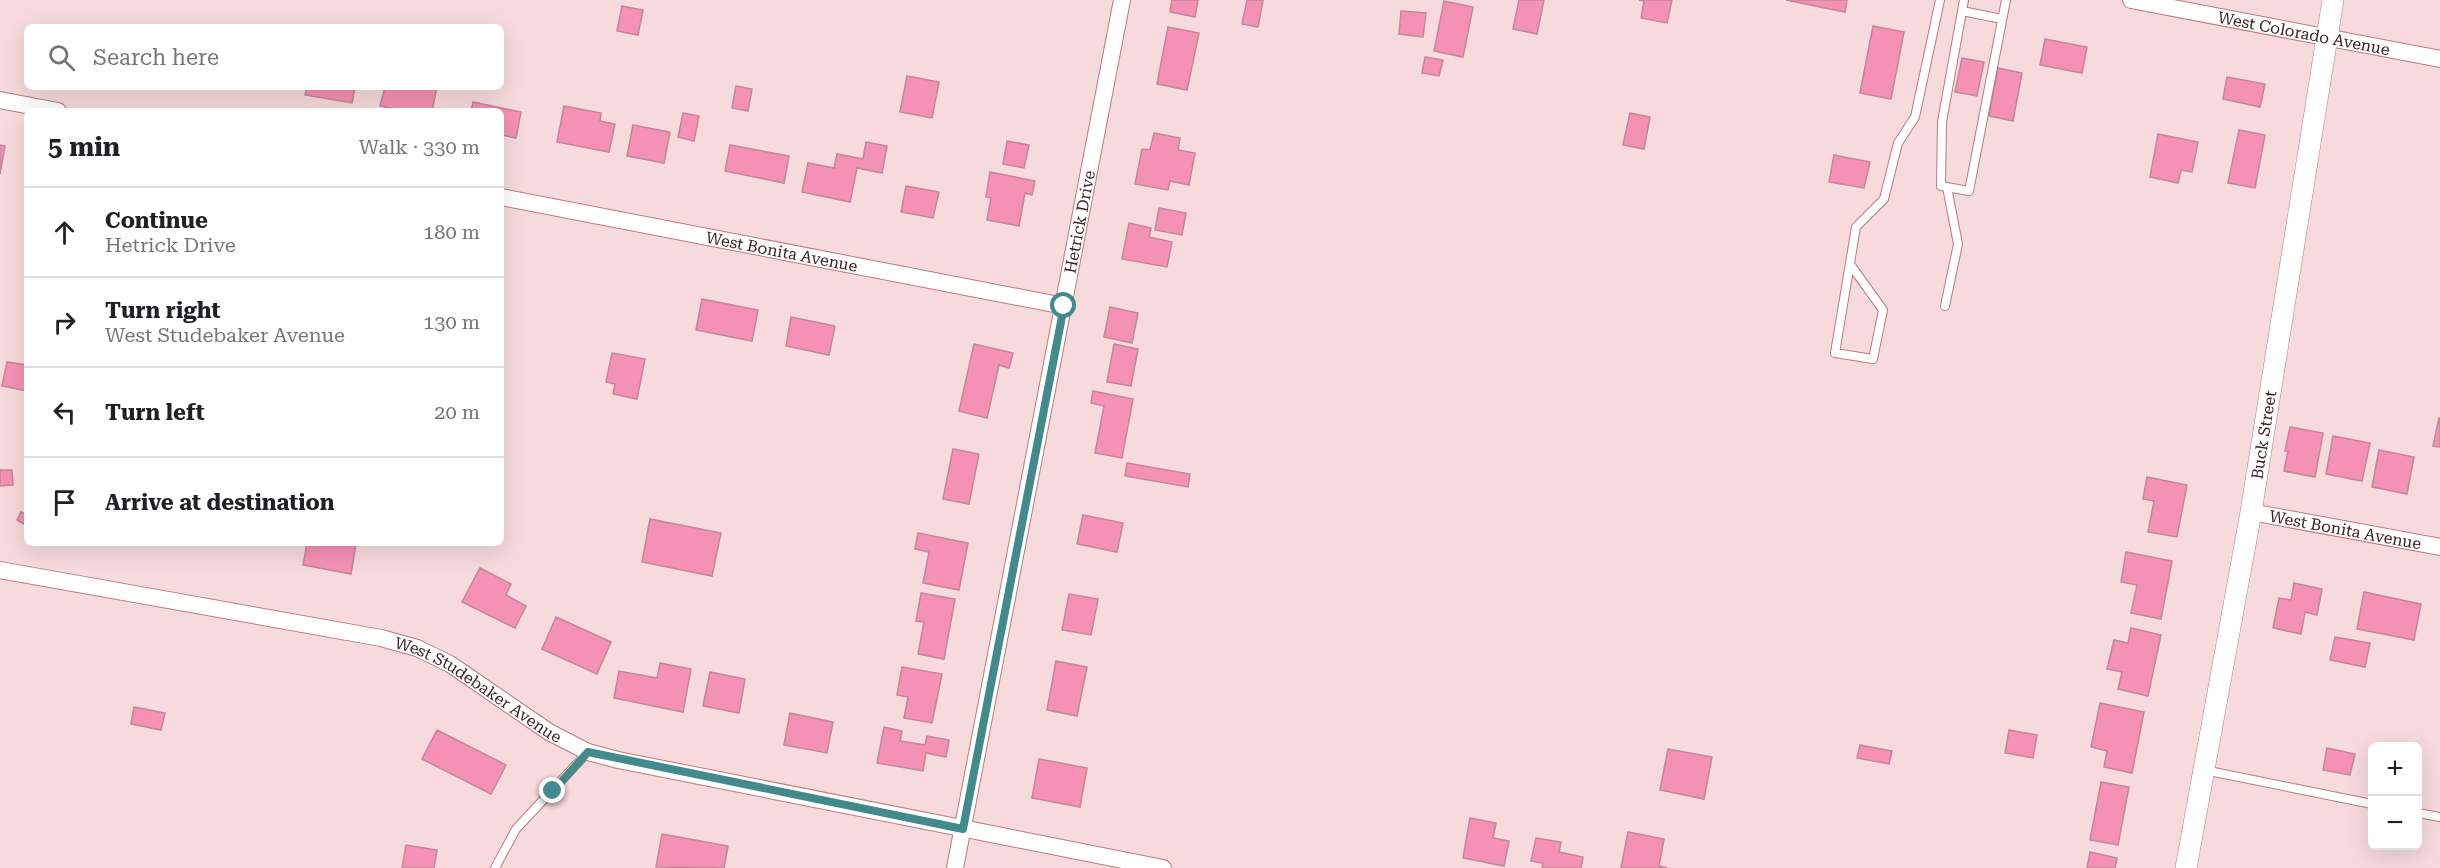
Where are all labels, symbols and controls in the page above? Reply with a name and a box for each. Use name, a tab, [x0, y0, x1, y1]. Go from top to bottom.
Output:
street label: West Colorado Avenue	[2216, 7, 2392, 59]
search box	[24, 24, 504, 90]
icon: search	[45, 41, 78, 74]
text: Search here	[93, 45, 219, 70]
text: 5 min	[48, 132, 120, 162]
text: Walk · 330 m	[359, 135, 480, 159]
street label: Hetrick Drive	[1060, 168, 1099, 275]
text: Continue	[105, 208, 208, 233]
icon: ahead	[48, 216, 81, 249]
text: 180 m	[423, 220, 480, 244]
street label: West Bonita Avenue	[704, 227, 859, 275]
text: Hetrick Drive	[105, 233, 236, 257]
route start	[1050, 292, 1076, 318]
text: Turn right	[105, 298, 220, 323]
icon: right	[48, 306, 81, 339]
text: 130 m	[423, 310, 480, 334]
text: West Studebaker Avenue	[105, 323, 345, 347]
street label: Buck Street	[2247, 389, 2280, 481]
icon: left	[48, 396, 81, 429]
text: Turn left	[105, 400, 205, 425]
text: 20 m	[434, 400, 480, 424]
icon: arrive	[48, 486, 81, 519]
text: Arrive at destination	[105, 490, 334, 515]
street label: West Bonita Avenue	[2268, 506, 2423, 553]
street label: West Studebaker Avenue	[393, 633, 565, 746]
map controls	[2368, 742, 2422, 850]
button: +	[2368, 742, 2422, 796]
route end	[539, 777, 565, 803]
button: −	[2368, 796, 2422, 850]

